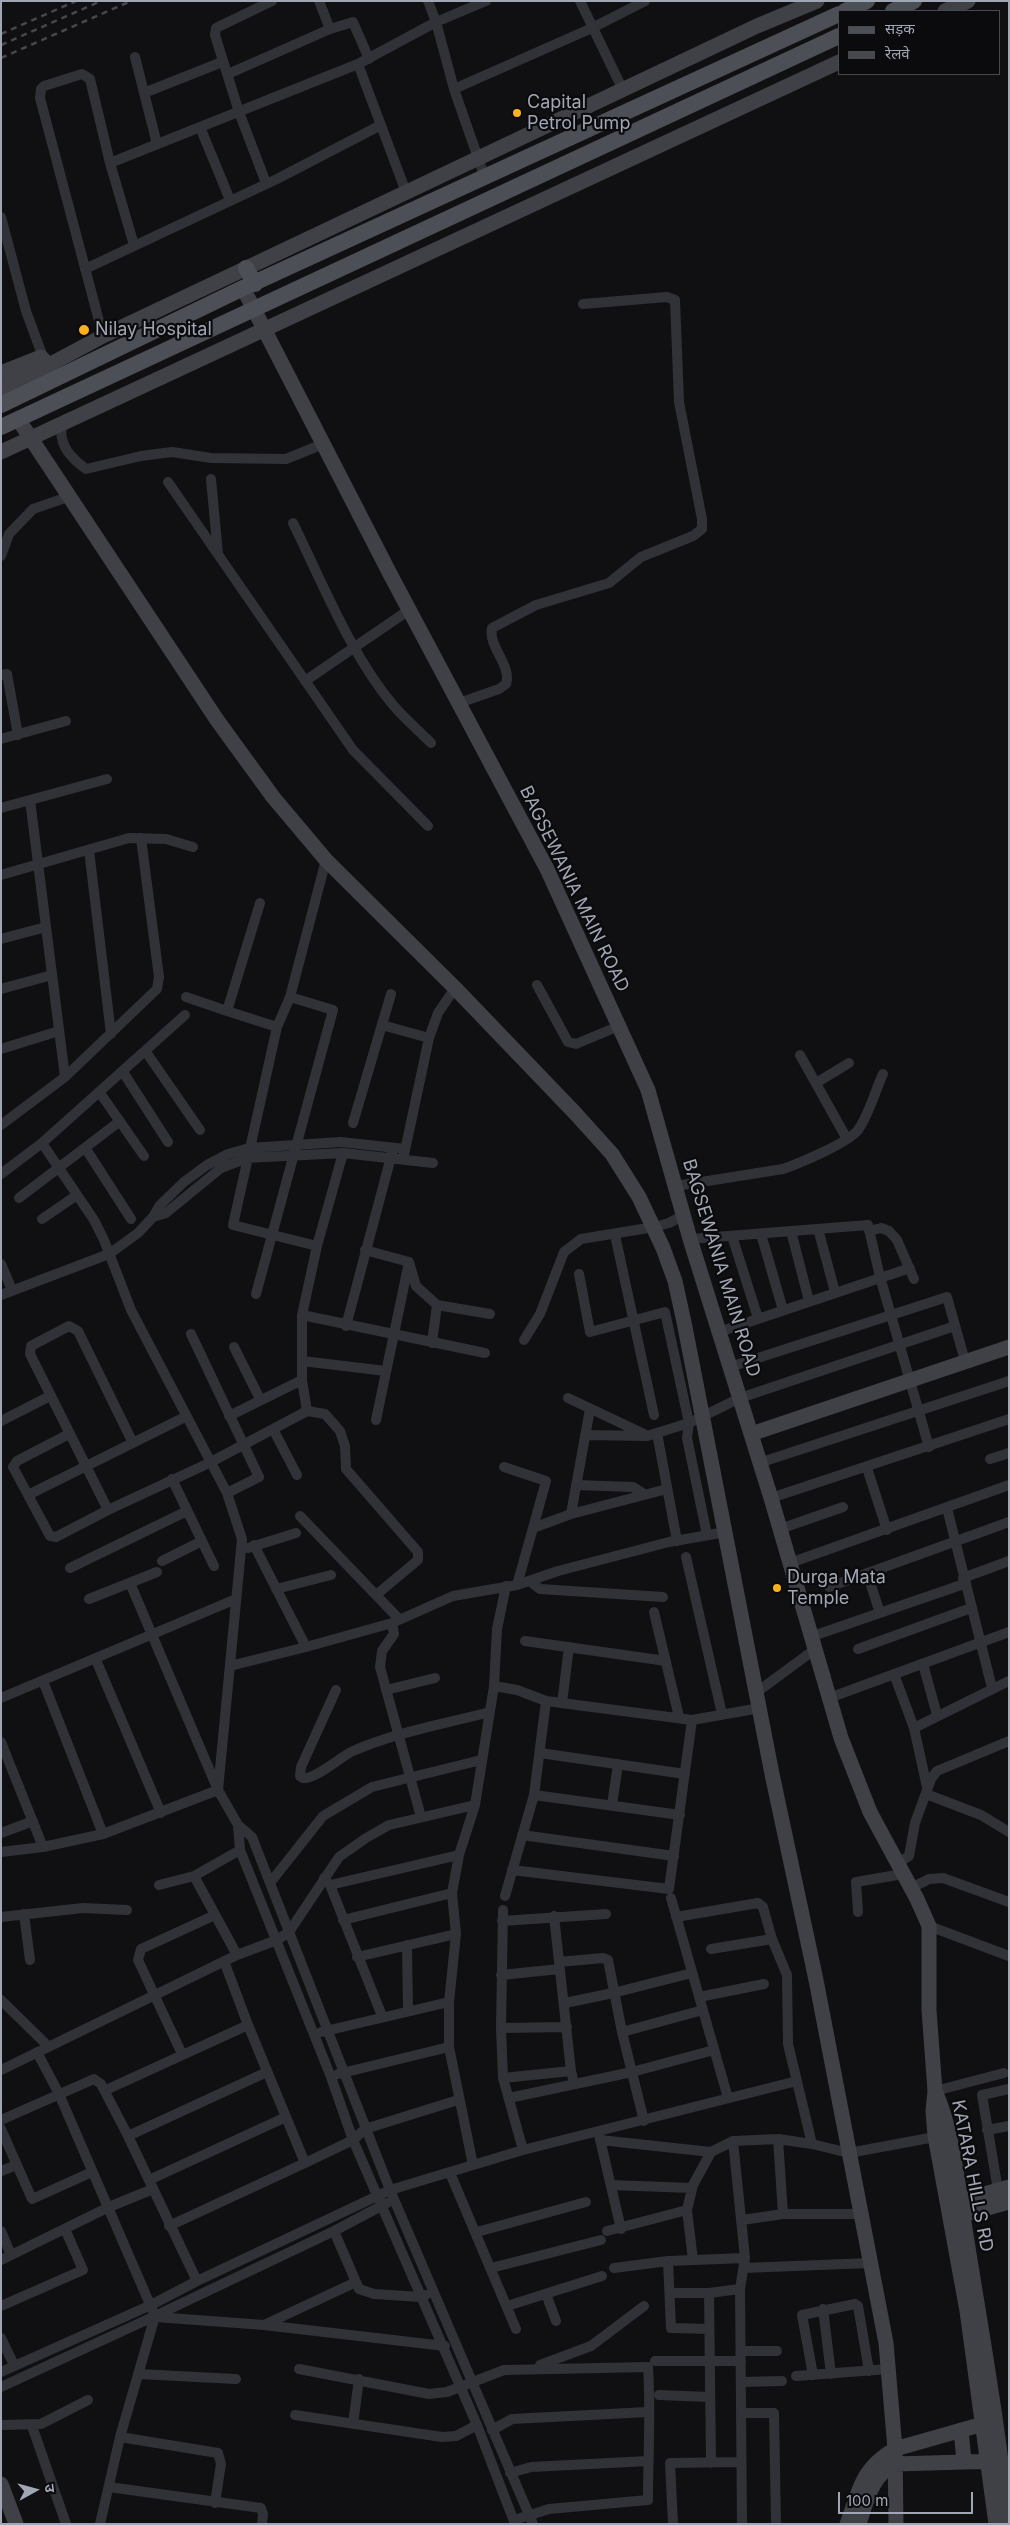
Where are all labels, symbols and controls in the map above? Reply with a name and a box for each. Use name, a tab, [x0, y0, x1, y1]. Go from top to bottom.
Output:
legend	[838, 10, 1000, 75]
text: सड़क	[885, 19, 915, 38]
text: रेलवे	[885, 44, 910, 63]
place label: Capital Petrol Pump	[527, 92, 630, 134]
marker: Capital Petrol Pump	[511, 107, 523, 119]
place label: Nilay Hospital	[95, 319, 212, 341]
marker: Nilay Hospital	[77, 323, 91, 337]
street label: BAGSEWANIA MAIN ROAD	[515, 782, 633, 996]
street label: BAGSEWANIA MAIN ROAD	[678, 1156, 764, 1380]
place label: Durga Mata Temple	[787, 1567, 886, 1610]
marker: Durga Mata Temple	[771, 1582, 783, 1594]
street label: KATARA HILLS RD	[947, 2098, 997, 2254]
north arrow	[10, 2465, 60, 2515]
scale bar	[840, 2482, 975, 2514]
text: उ	[41, 2483, 59, 2493]
text: 100 m	[846, 2491, 888, 2510]

